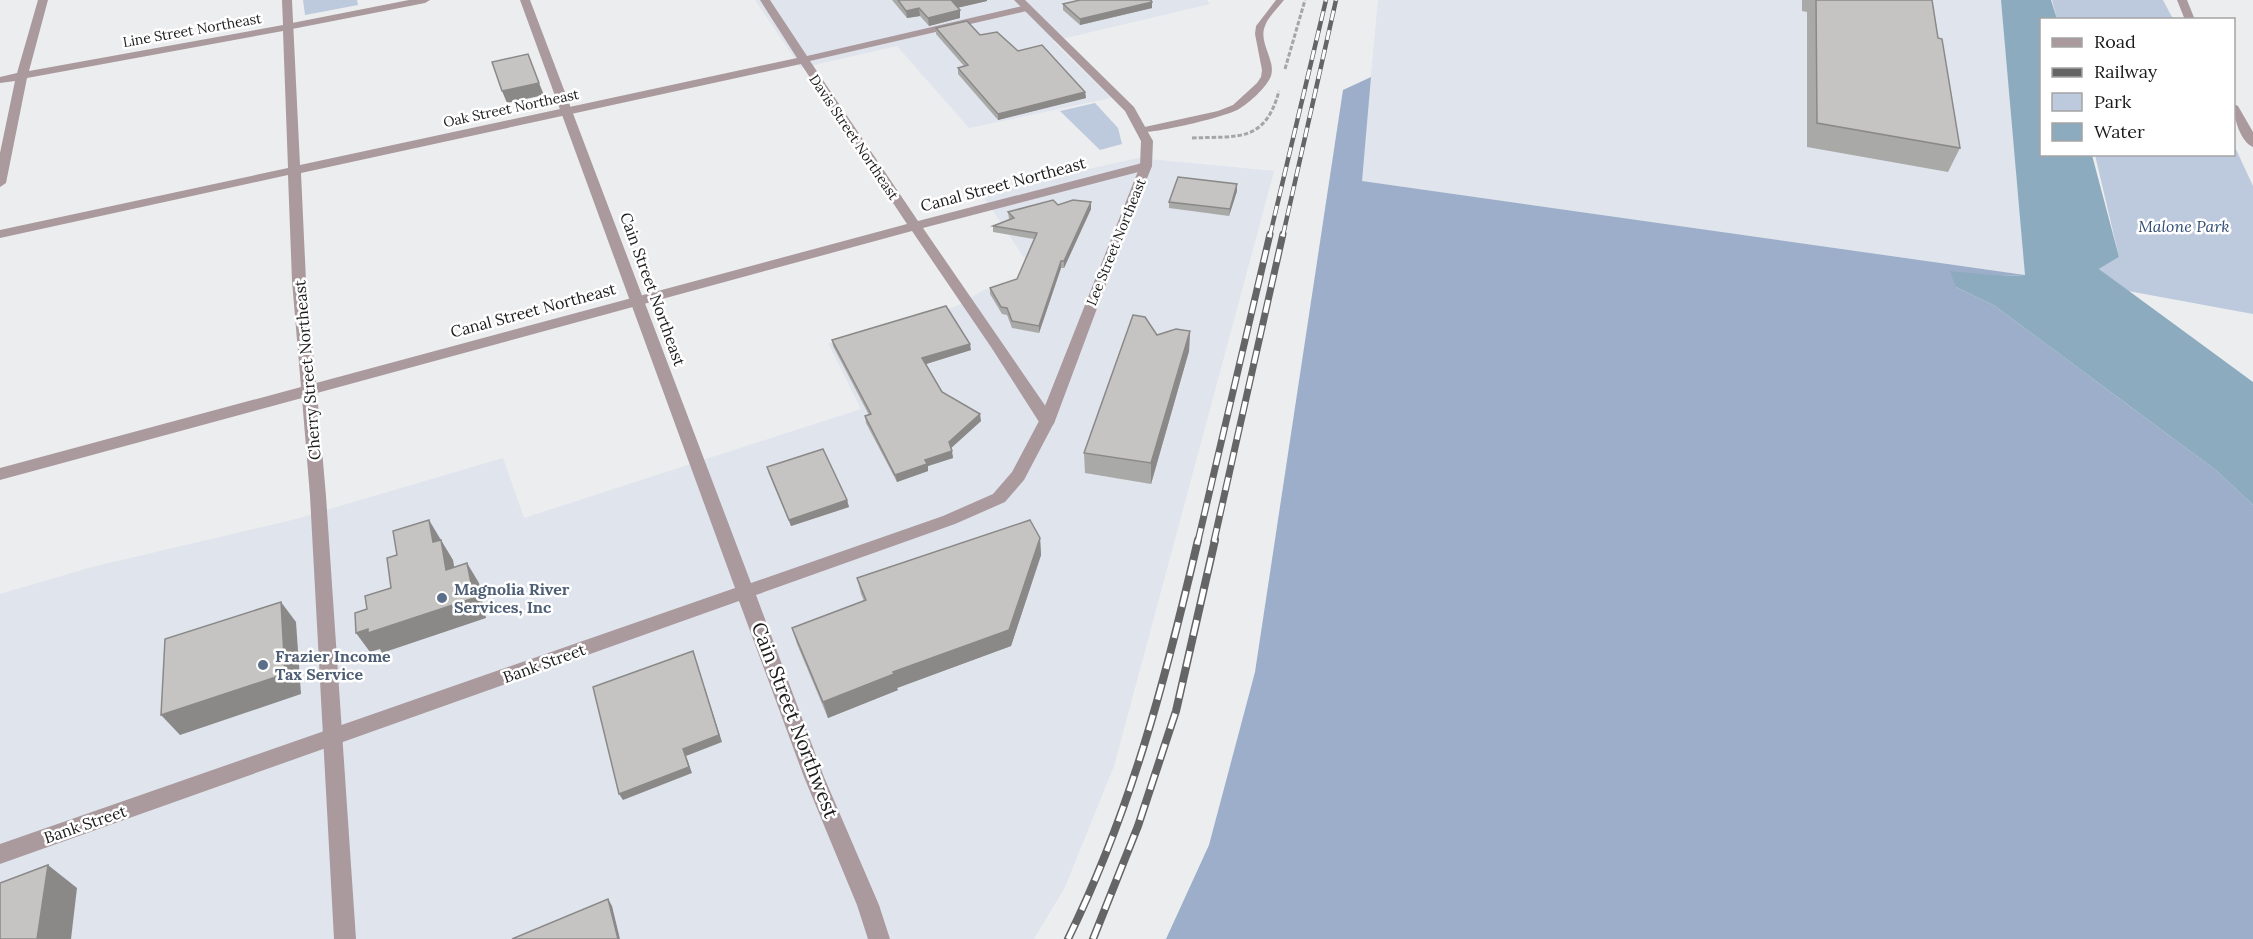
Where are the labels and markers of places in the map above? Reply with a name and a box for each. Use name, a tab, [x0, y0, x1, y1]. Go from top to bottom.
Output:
place label: Magnolia River Services, Inc	[454, 579, 570, 617]
marker: Magnolia River Services, Inc	[435, 591, 449, 605]
place label: Frazier Income Tax Service	[275, 646, 391, 684]
marker: Frazier Income Tax Service	[256, 658, 270, 672]

